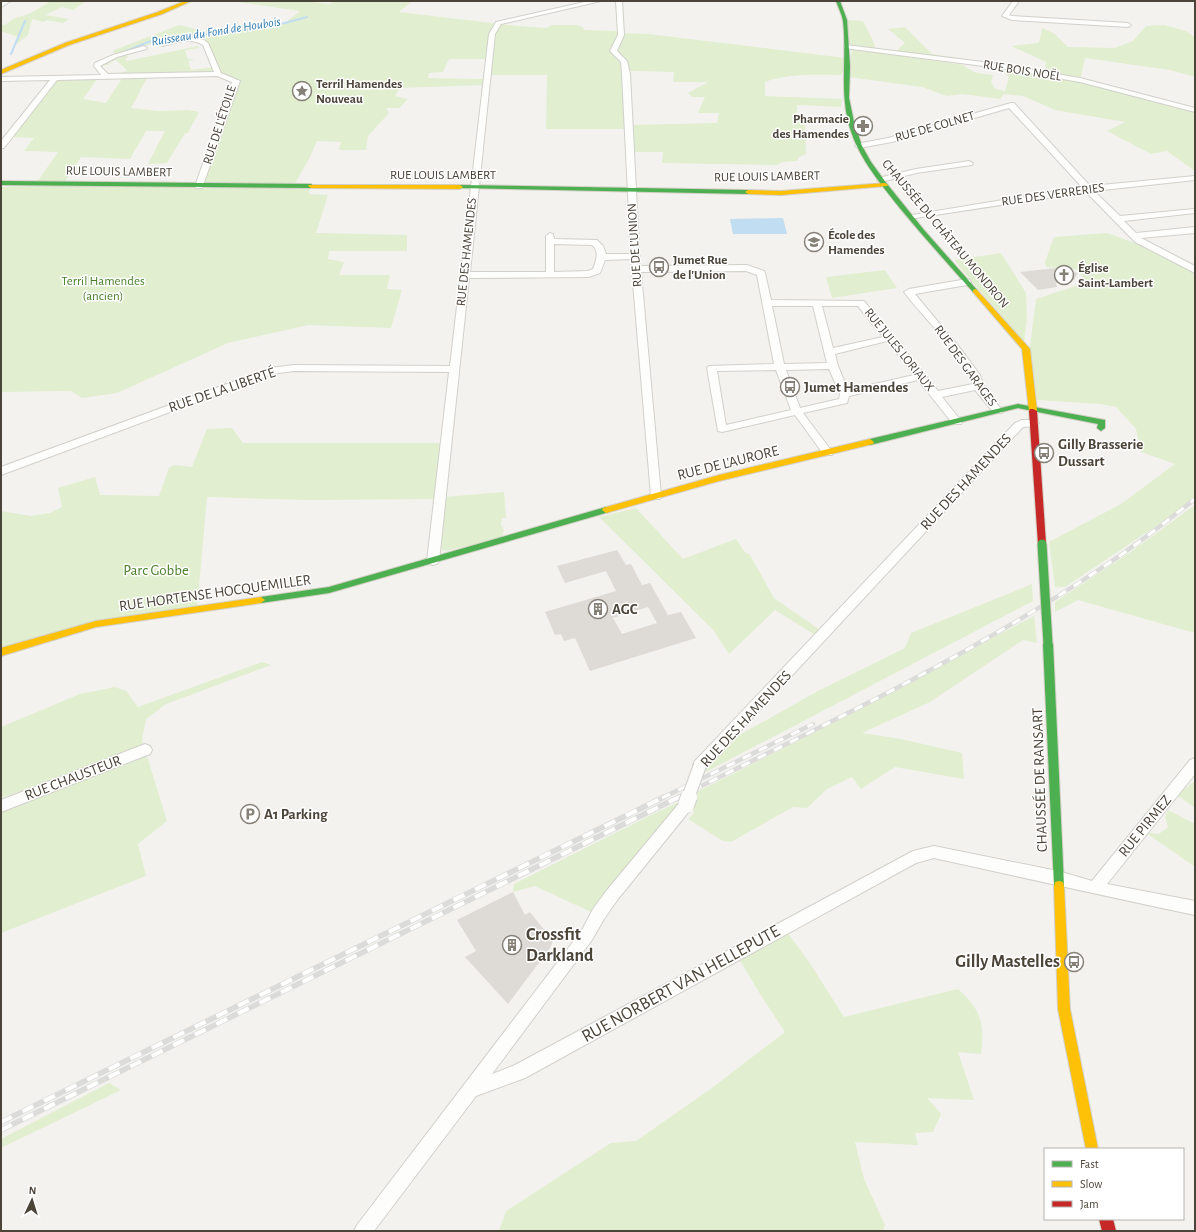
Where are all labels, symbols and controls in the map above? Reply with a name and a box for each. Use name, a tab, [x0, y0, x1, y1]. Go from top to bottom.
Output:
water label: Ruisseau du Fond de Houbois	[151, 15, 281, 49]
street label: RUE BOIS NOËL	[982, 57, 1063, 84]
place label: Terril Hamendes Nouveau	[316, 78, 402, 106]
place icon: Terril Hamendes Nouveau	[291, 80, 313, 102]
street label: RUE DE L'ÉTOILE	[200, 84, 239, 166]
street label: RUE DE COLNET	[894, 109, 977, 145]
place label: Pharmacie des Hamendes	[773, 113, 849, 141]
pharmacy icon: Pharmacie des Hamendes	[852, 115, 874, 137]
street label: CHAUSSÉE DU CHÂTEAU MONDRON	[879, 157, 1012, 311]
street label: RUE LOUIS LAMBERT	[66, 165, 173, 179]
street label: RUE LOUIS LAMBERT	[390, 169, 497, 182]
street label: RUE LOUIS LAMBERT	[714, 170, 821, 184]
street label: RUE DES VERRERIES	[1001, 181, 1105, 209]
street label: RUE DES HAMENDES	[455, 197, 479, 307]
street label: RUE DE L'UNION	[626, 203, 644, 287]
place label: École des Hamendes	[828, 227, 885, 257]
school or university icon: École des Hamendes	[803, 231, 825, 253]
place label: Jumet Rue de l'Union	[673, 254, 727, 282]
bus stop icon: Jumet Rue de l'Union	[648, 256, 670, 278]
place label: Église Saint-Lambert	[1078, 260, 1153, 290]
church icon: Église Saint-Lambert	[1053, 264, 1075, 286]
park label: Terril Hamendes (ancien)	[61, 275, 145, 303]
street label: RUE JULES LORIAUX	[862, 306, 937, 394]
street label: RUE DES GARAGES	[931, 323, 999, 409]
street label: RUE DE LA LIBERTÉ	[166, 363, 277, 415]
bus stop icon: Jumet Hamendes	[779, 376, 801, 398]
place label: Jumet Hamendes	[804, 380, 909, 395]
street label: RUE DES HAMENDES	[918, 431, 1014, 533]
place label: Gilly Brasserie Dussart	[1058, 437, 1143, 469]
bus stop icon: Gilly Brasserie Dussart	[1033, 442, 1055, 464]
street label: RUE DE L'AURORE	[676, 443, 780, 483]
park label: Parc Gobbe	[123, 563, 189, 578]
street label: RUE HORTENSE HOCQUEMILLER	[118, 572, 312, 614]
building icon: AGC	[587, 598, 609, 620]
place label: AGC	[612, 602, 638, 617]
street label: RUE DES HAMENDES	[698, 668, 794, 770]
street label: CHAUSSÉE DE RANSART	[1028, 707, 1050, 853]
street label: RUE CHAUSTEUR	[23, 753, 123, 803]
street label: RUE PIRMEZ	[1116, 792, 1174, 860]
parking icon: A1 Parking	[239, 803, 261, 825]
place label: A1 Parking	[264, 807, 328, 822]
street label: RUE NORBERT VAN HELLEPUTE	[579, 922, 783, 1046]
place label: Crossfit Darkland	[526, 926, 594, 965]
building icon: Crossfit Darkland	[501, 934, 523, 956]
bus stop icon: Gilly Mastelles	[1063, 951, 1085, 973]
place label: Gilly Mastelles	[955, 953, 1060, 971]
legend	[1044, 1148, 1184, 1220]
text: Fast	[1080, 1158, 1099, 1170]
text: Slow	[1080, 1178, 1102, 1190]
north arrow	[12, 1180, 52, 1220]
text: N	[28, 1185, 37, 1196]
text: Jam	[1080, 1198, 1099, 1210]

